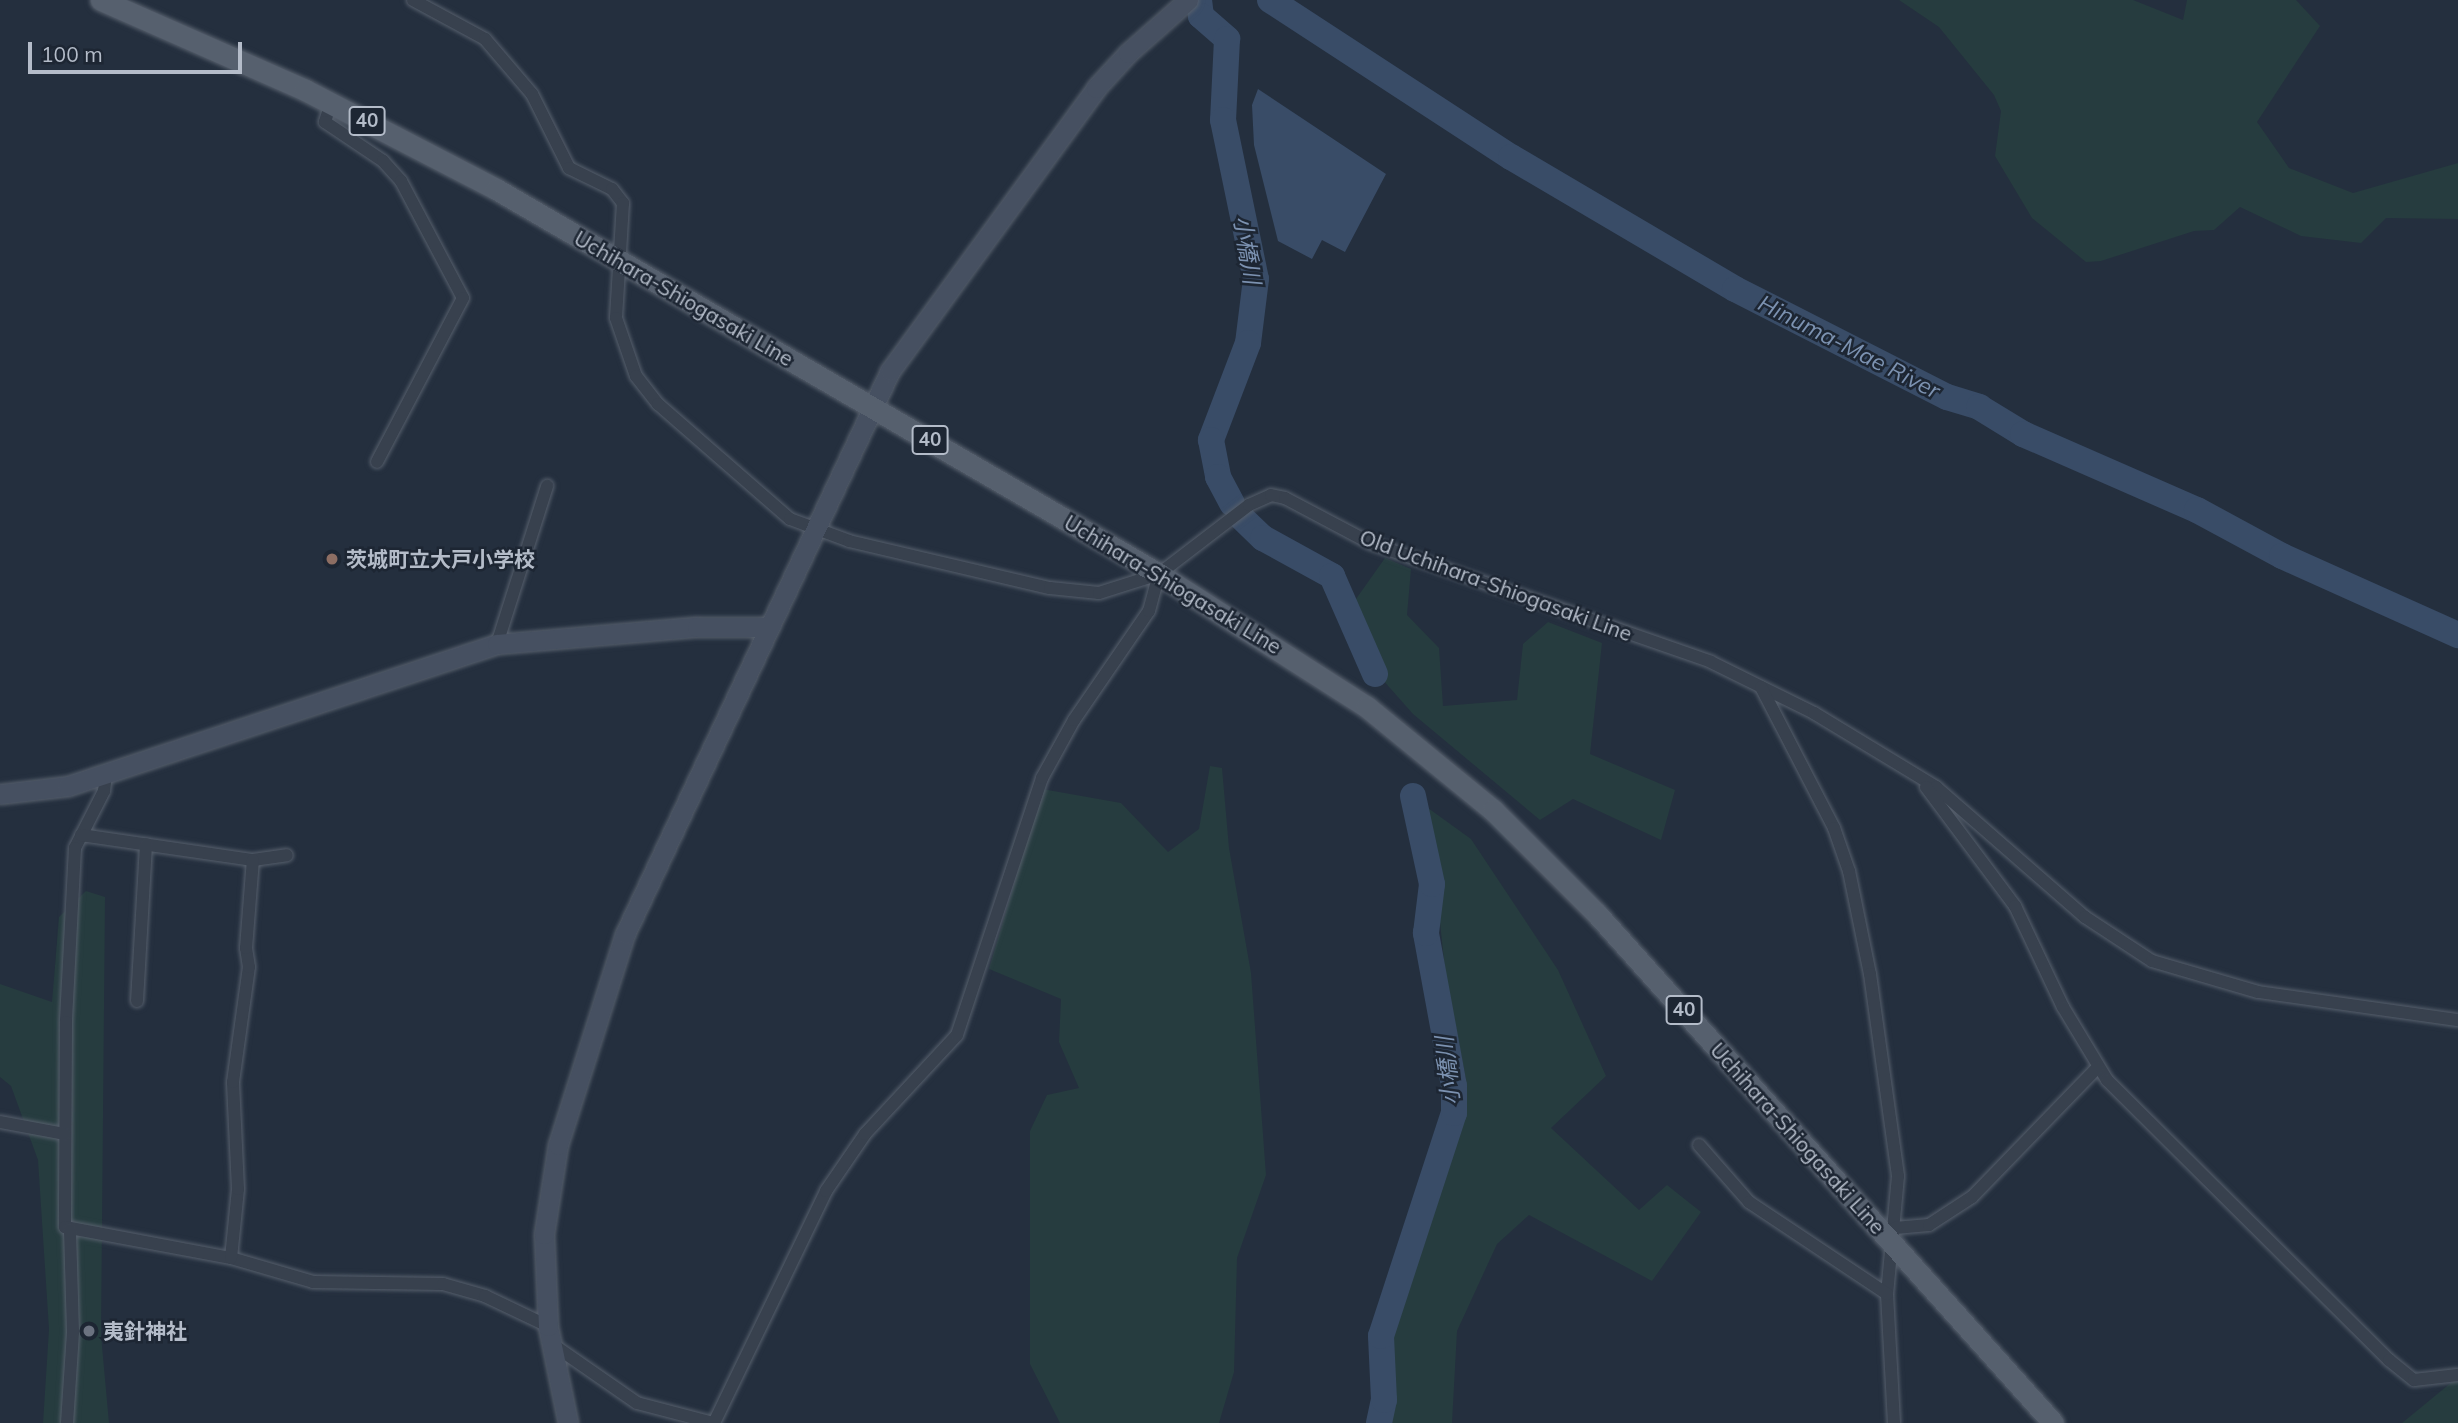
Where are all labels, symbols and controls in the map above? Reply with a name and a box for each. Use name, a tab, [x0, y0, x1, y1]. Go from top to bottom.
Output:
scale bar	[32, 28, 245, 72]
text: 100 m	[41, 41, 103, 67]
road number: 40	[348, 105, 386, 136]
water label: 小橋川	[1228, 214, 1266, 286]
street label: Uchihara-Shiogasaki Line	[570, 225, 798, 371]
water label: Hinuma-Mae River	[1754, 289, 1944, 405]
road number: 40	[911, 424, 949, 456]
street label: Uchihara-Shiogasaki Line	[1060, 509, 1286, 659]
street label: Old Uchihara-Shiogasaki Line	[1356, 524, 1636, 646]
place label: 茨城町立大戸小学校	[346, 546, 535, 572]
marker: 茨城町立大戸小学校	[324, 551, 340, 567]
road number: 40	[1665, 994, 1703, 1026]
water label: 小橋川	[1431, 1035, 1465, 1107]
street label: Uchihara-Shiogasaki Line	[1705, 1037, 1891, 1239]
place label: 夷針神社	[103, 1318, 187, 1344]
marker: 夷針神社	[81, 1323, 97, 1339]

